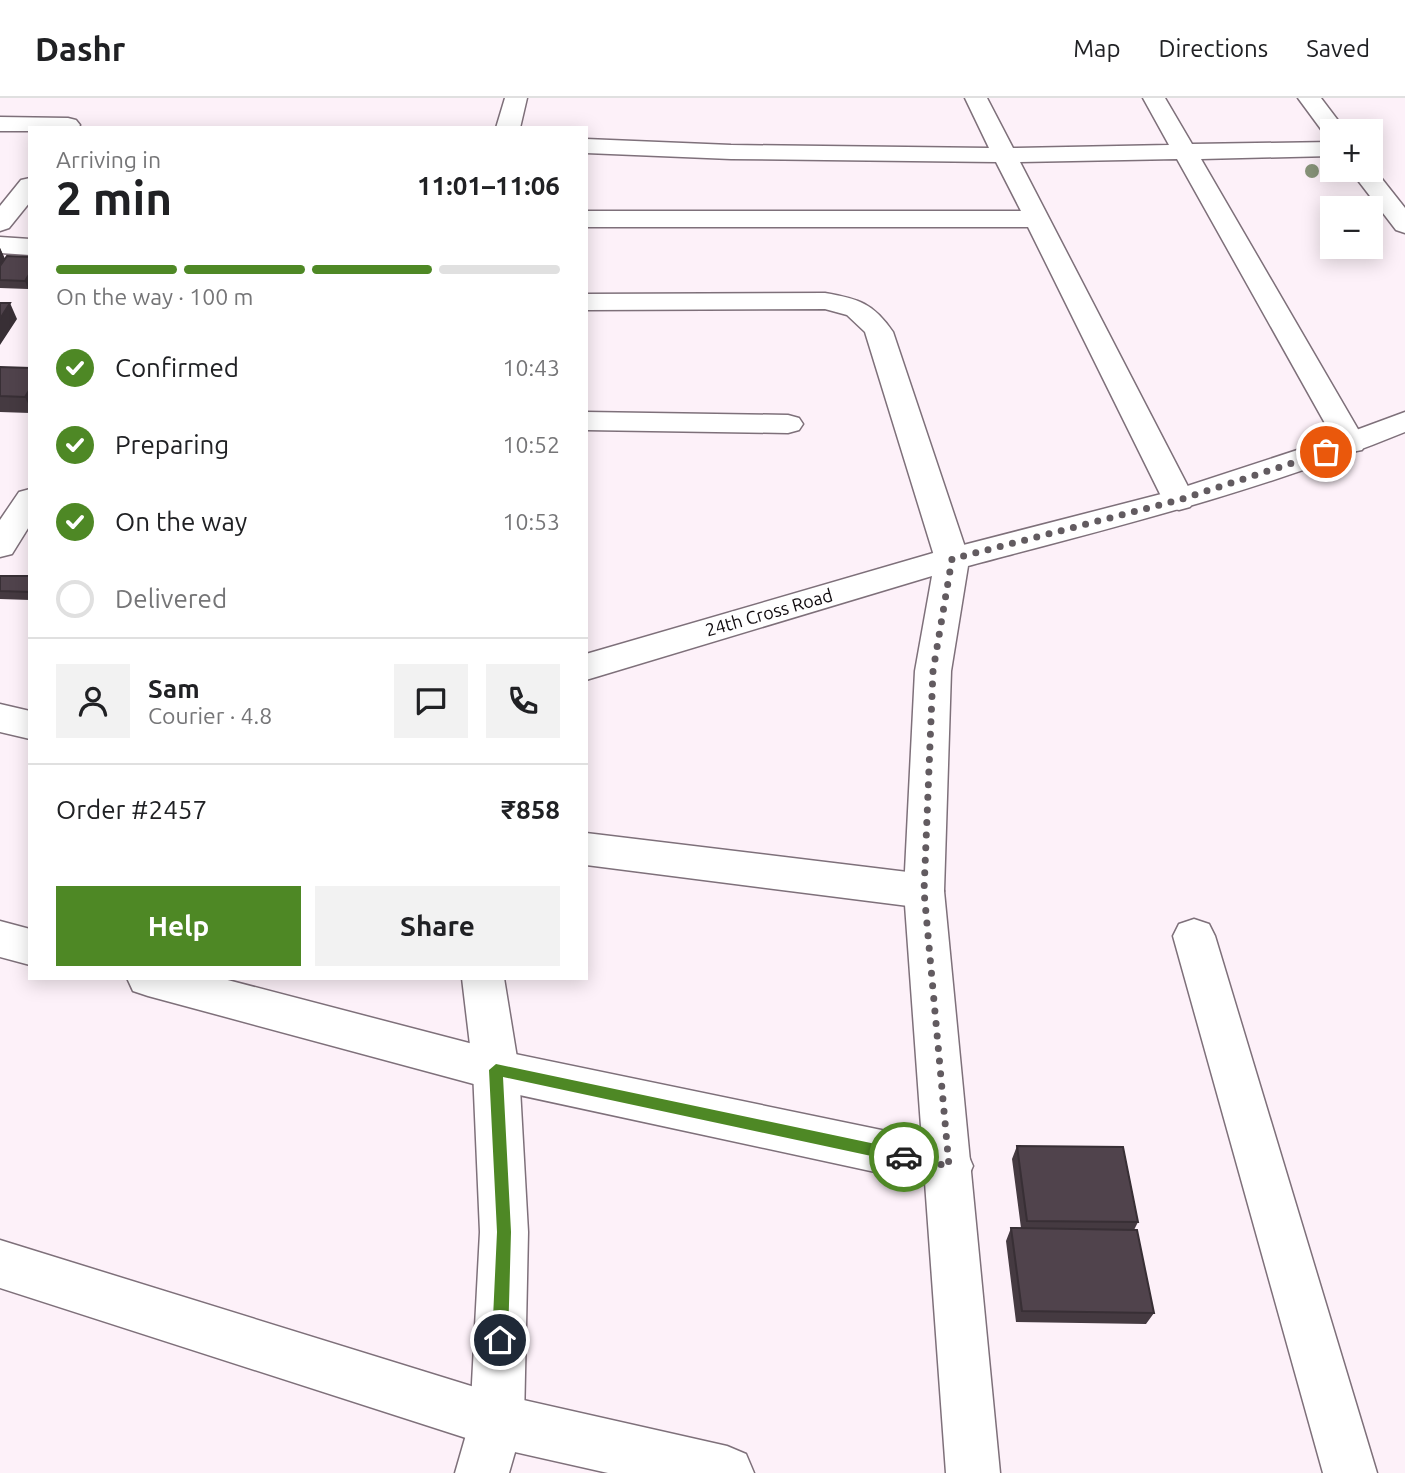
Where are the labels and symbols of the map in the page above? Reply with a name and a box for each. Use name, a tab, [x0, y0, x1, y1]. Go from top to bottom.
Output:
pin	[1296, 422, 1356, 482]
street label: 24th Cross Road	[703, 584, 835, 640]
courier	[869, 1122, 939, 1192]
pin	[470, 1310, 530, 1370]

